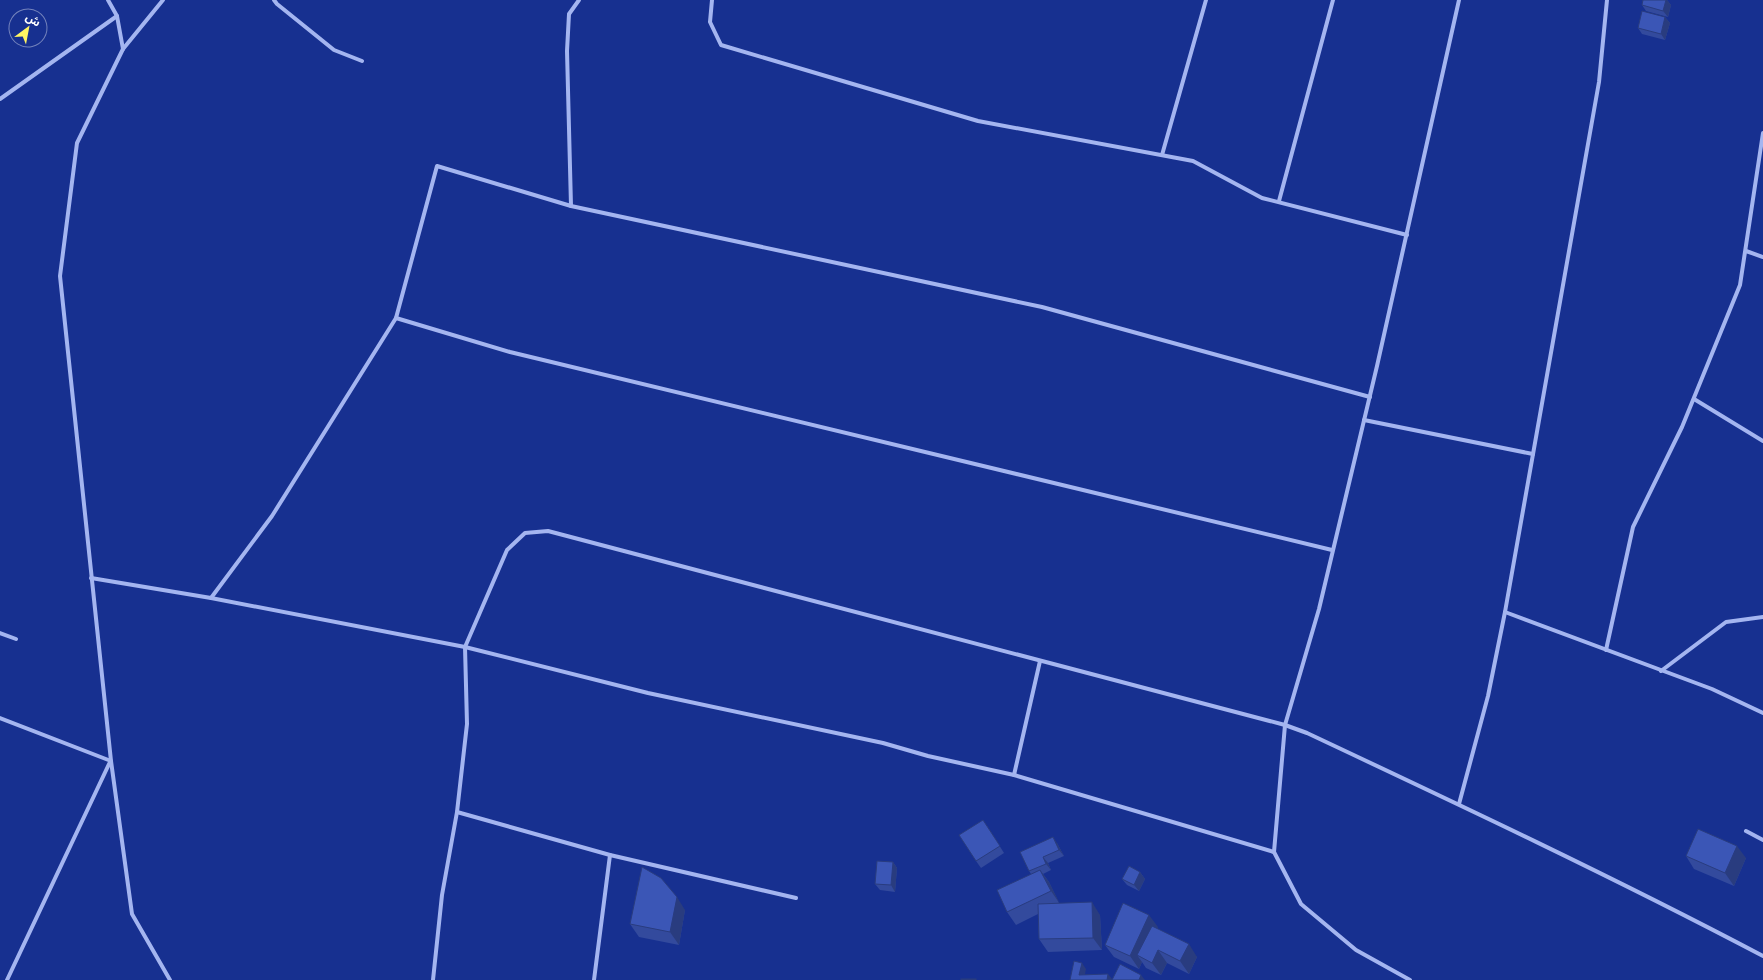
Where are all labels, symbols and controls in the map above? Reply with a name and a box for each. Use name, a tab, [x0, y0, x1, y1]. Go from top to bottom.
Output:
north arrow	[8, 8, 48, 48]
text: ش	[23, 9, 44, 29]

